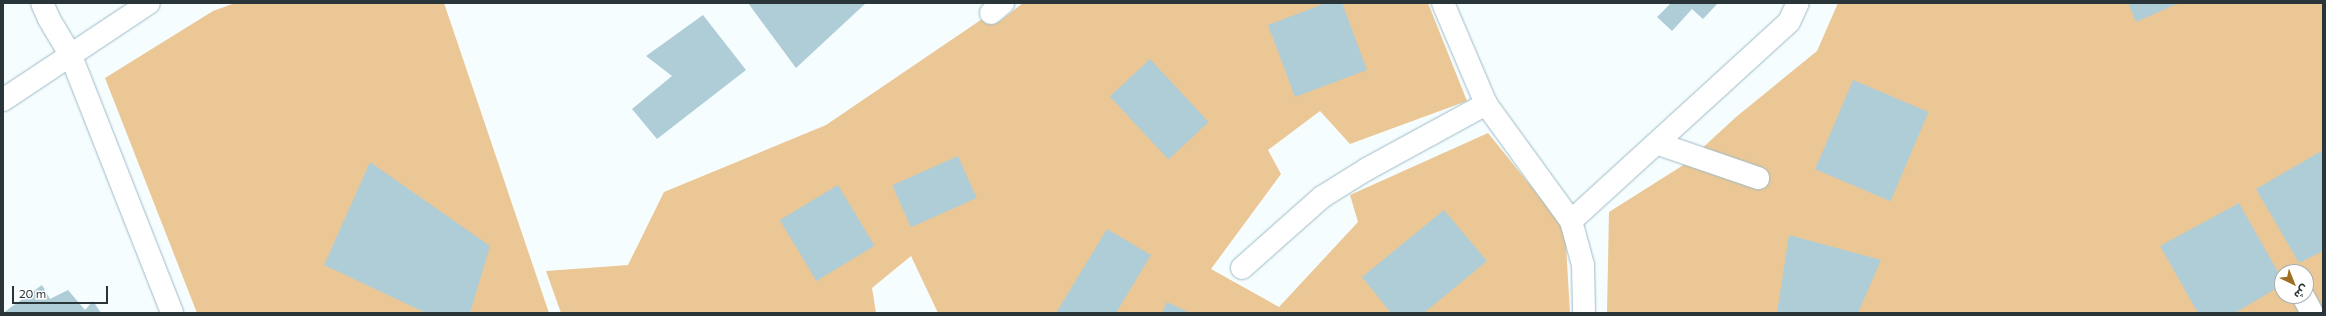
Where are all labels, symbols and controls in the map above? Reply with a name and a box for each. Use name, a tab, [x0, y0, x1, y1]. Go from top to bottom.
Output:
north arrow	[2274, 264, 2314, 304]
scale bar	[14, 278, 110, 304]
text: ش	[2292, 283, 2312, 302]
text: 20 m	[19, 286, 46, 300]

